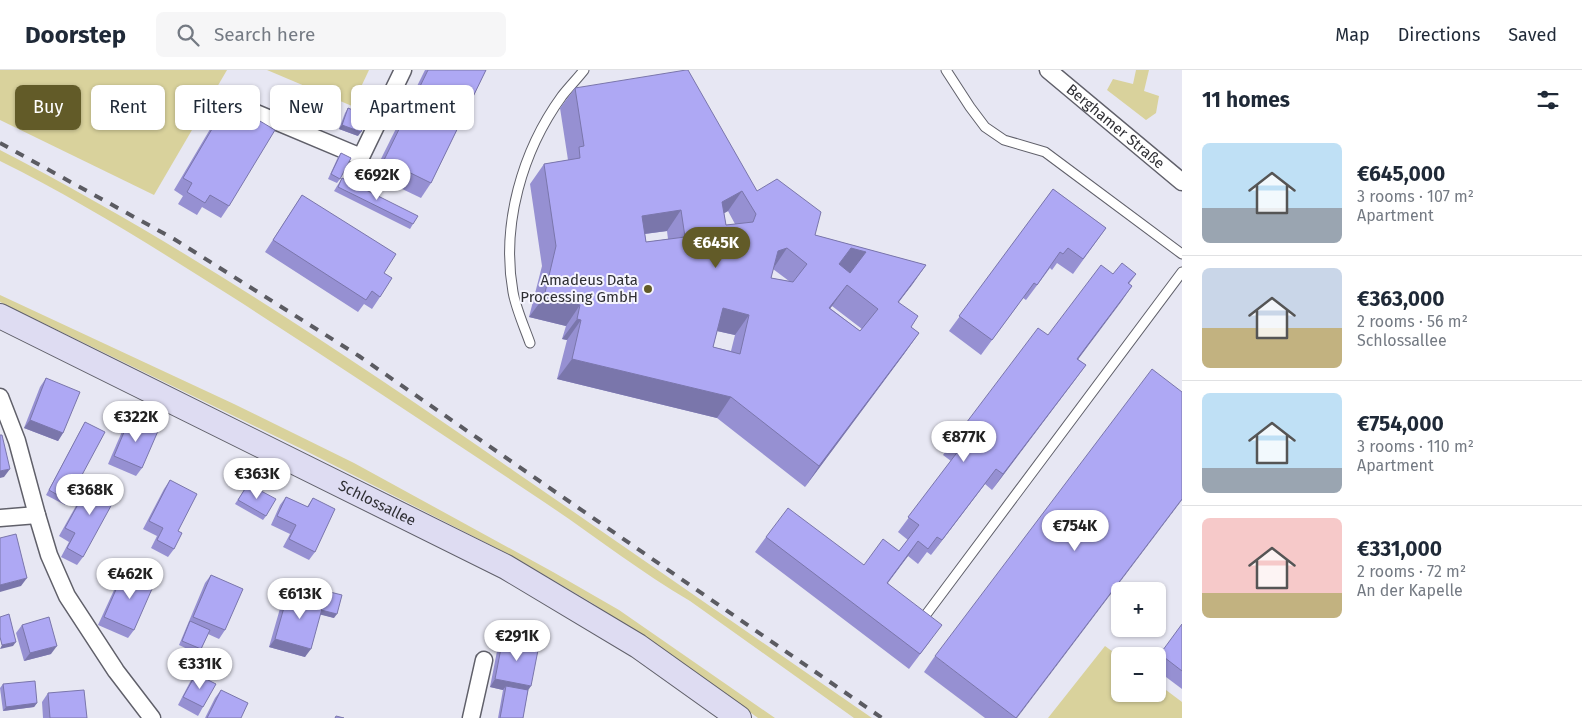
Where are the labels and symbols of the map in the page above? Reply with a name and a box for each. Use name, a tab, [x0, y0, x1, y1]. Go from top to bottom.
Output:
street label: Berghamer Straße	[1063, 80, 1168, 173]
pin: €692K	[342, 158, 412, 201]
pin: €645K	[681, 226, 751, 269]
place label: Amadeus Data Processing GmbH	[520, 271, 638, 306]
marker: Amadeus Data Processing GmbH	[642, 283, 654, 295]
pin: €322K	[101, 400, 171, 443]
pin: €877K	[929, 420, 999, 463]
pin: €363K	[222, 458, 292, 500]
pin: €368K	[55, 474, 125, 516]
street label: Schlossallee	[335, 476, 419, 530]
pin: €754K	[1040, 510, 1110, 552]
pin: €462K	[95, 558, 165, 600]
pin: €613K	[265, 578, 335, 620]
pin: €291K	[482, 620, 552, 662]
pin: €331K	[165, 648, 235, 690]

